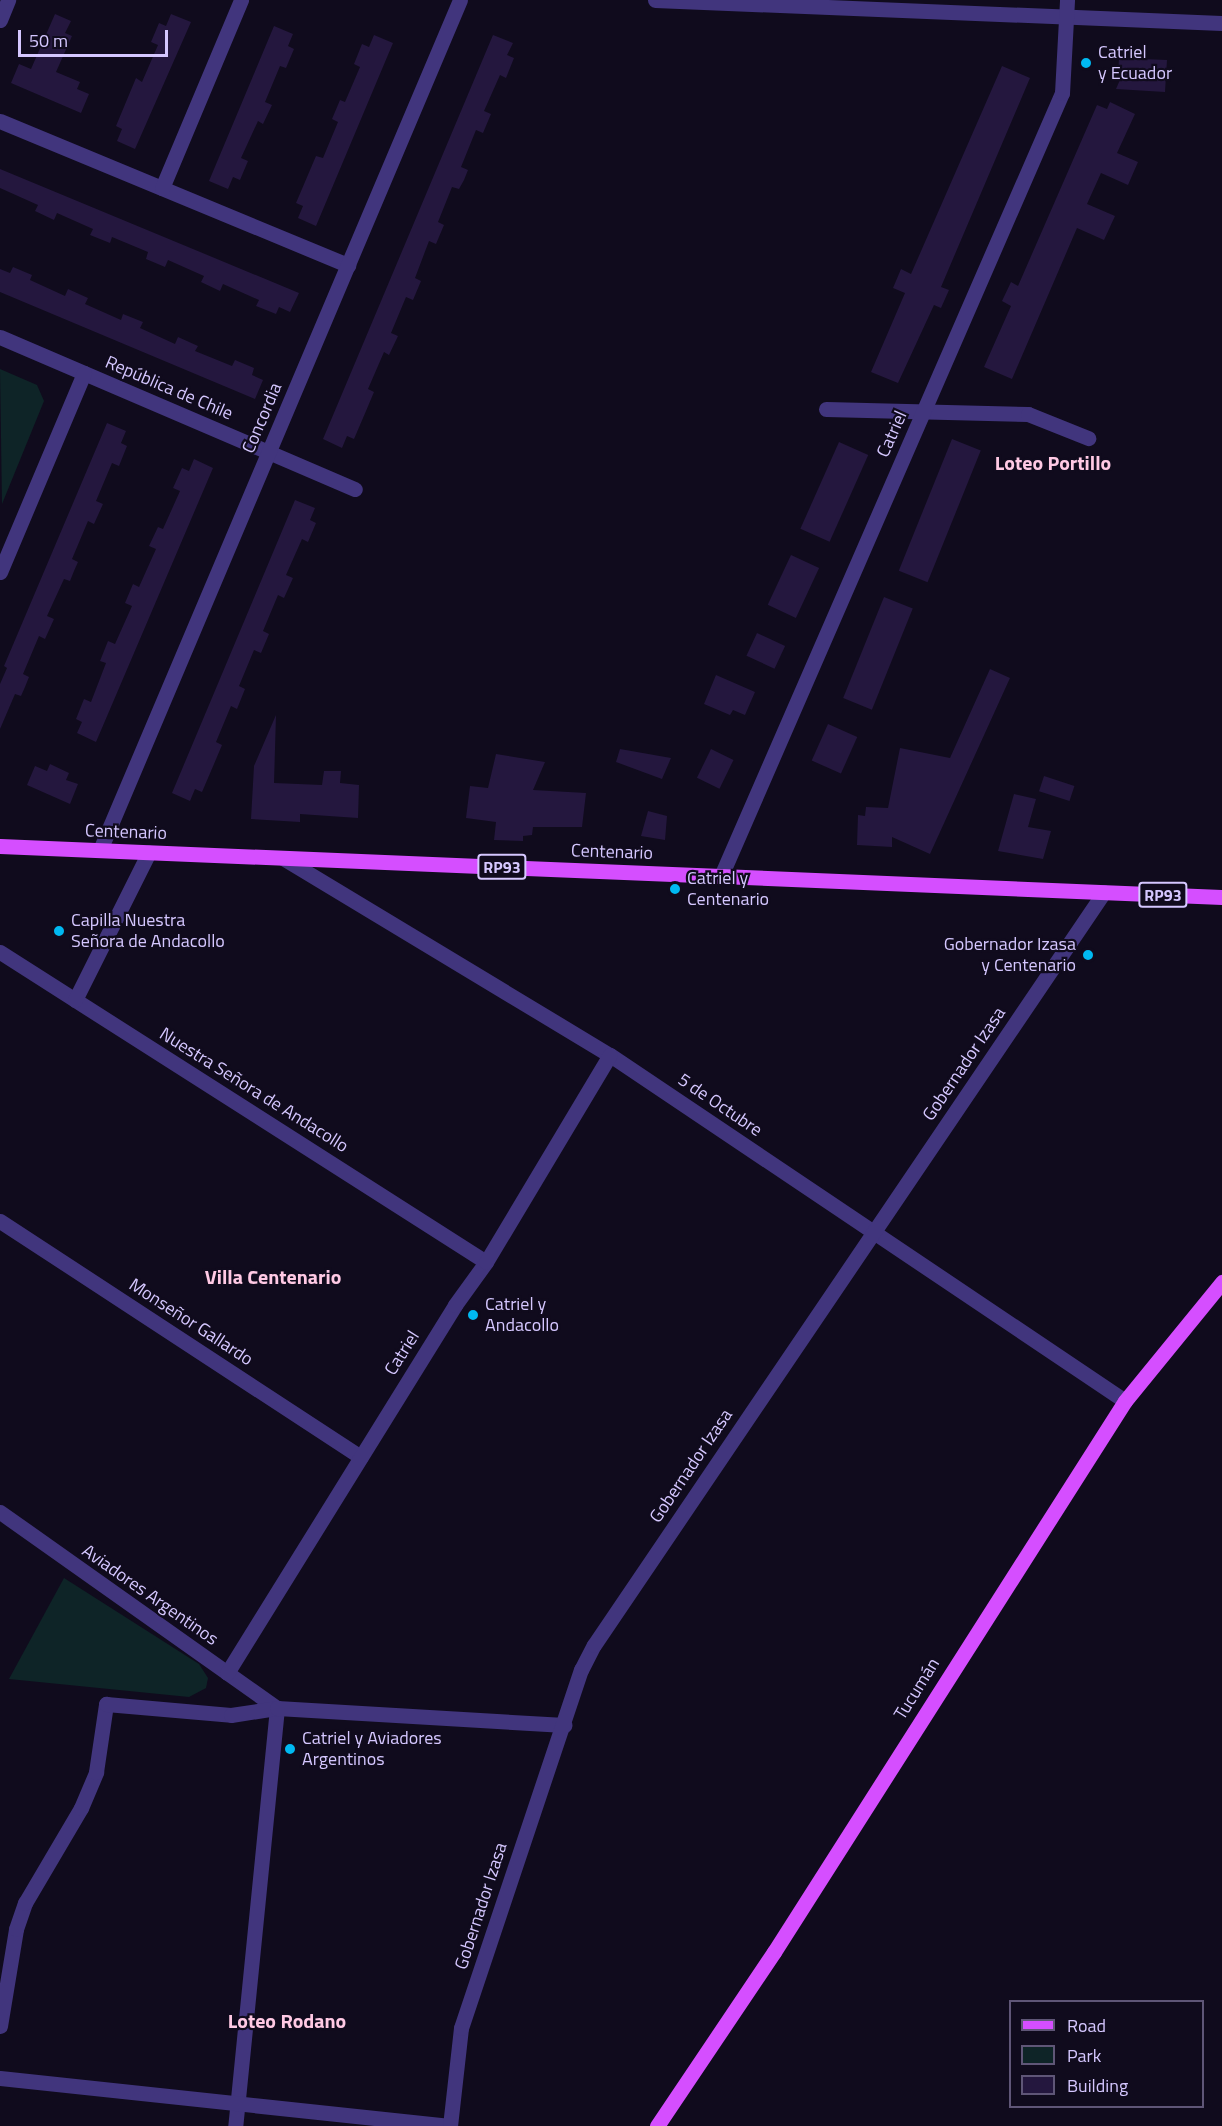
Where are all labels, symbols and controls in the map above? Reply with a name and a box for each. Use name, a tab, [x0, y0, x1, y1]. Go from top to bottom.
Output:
scale bar	[21, 18, 171, 56]
text: 50 m	[29, 27, 68, 54]
place label: Catriel y Ecuador	[1098, 42, 1172, 84]
marker: Catriel y Ecuador	[1079, 56, 1093, 70]
street label: República de Chile	[102, 351, 236, 425]
street label: Concordia	[238, 379, 286, 457]
street label: Catriel	[872, 407, 912, 461]
district label: Loteo Portillo	[995, 450, 1111, 474]
street label: Centenario	[85, 820, 167, 844]
street label: Centenario	[571, 840, 653, 864]
road number: RP93	[476, 854, 528, 880]
place label: Catriel y Centenario	[687, 868, 769, 910]
marker: Catriel y Centenario	[668, 882, 682, 896]
road number: RP93	[1138, 882, 1188, 908]
place label: Capilla Nuestra Señora de Andacollo	[71, 910, 225, 952]
marker: Capilla Nuestra Señora de Andacollo	[52, 924, 66, 938]
place label: Gobernador Izasa y Centenario	[944, 934, 1076, 976]
marker: Gobernador Izasa y Centenario	[1081, 948, 1095, 962]
street label: Gobernador Izasa	[918, 1003, 1010, 1125]
street label: Nuestra Señora de Andacollo	[156, 1023, 352, 1157]
street label: 5 de Octubre	[674, 1069, 766, 1141]
district label: Villa Centenario	[205, 1264, 341, 1288]
street label: Monseñor Gallardo	[125, 1274, 257, 1370]
place label: Catriel y Andacollo	[485, 1294, 559, 1336]
marker: Catriel y Andacollo	[466, 1308, 480, 1322]
street label: Catriel	[380, 1327, 424, 1379]
street label: Gobernador Izasa	[645, 1405, 737, 1527]
street label: Aviadores Argentinos	[78, 1540, 222, 1650]
street label: Tucumán	[890, 1654, 944, 1724]
place label: Catriel y Aviadores Argentinos	[302, 1728, 442, 1770]
marker: Catriel y Aviadores Argentinos	[283, 1742, 297, 1756]
street label: Gobernador Izasa	[450, 1840, 512, 1972]
legend	[1009, 2000, 1204, 2108]
district label: Loteo Rodano	[228, 2008, 346, 2032]
text: Road	[1067, 2012, 1106, 2039]
text: Park	[1067, 2042, 1101, 2069]
text: Building	[1067, 2072, 1128, 2099]

